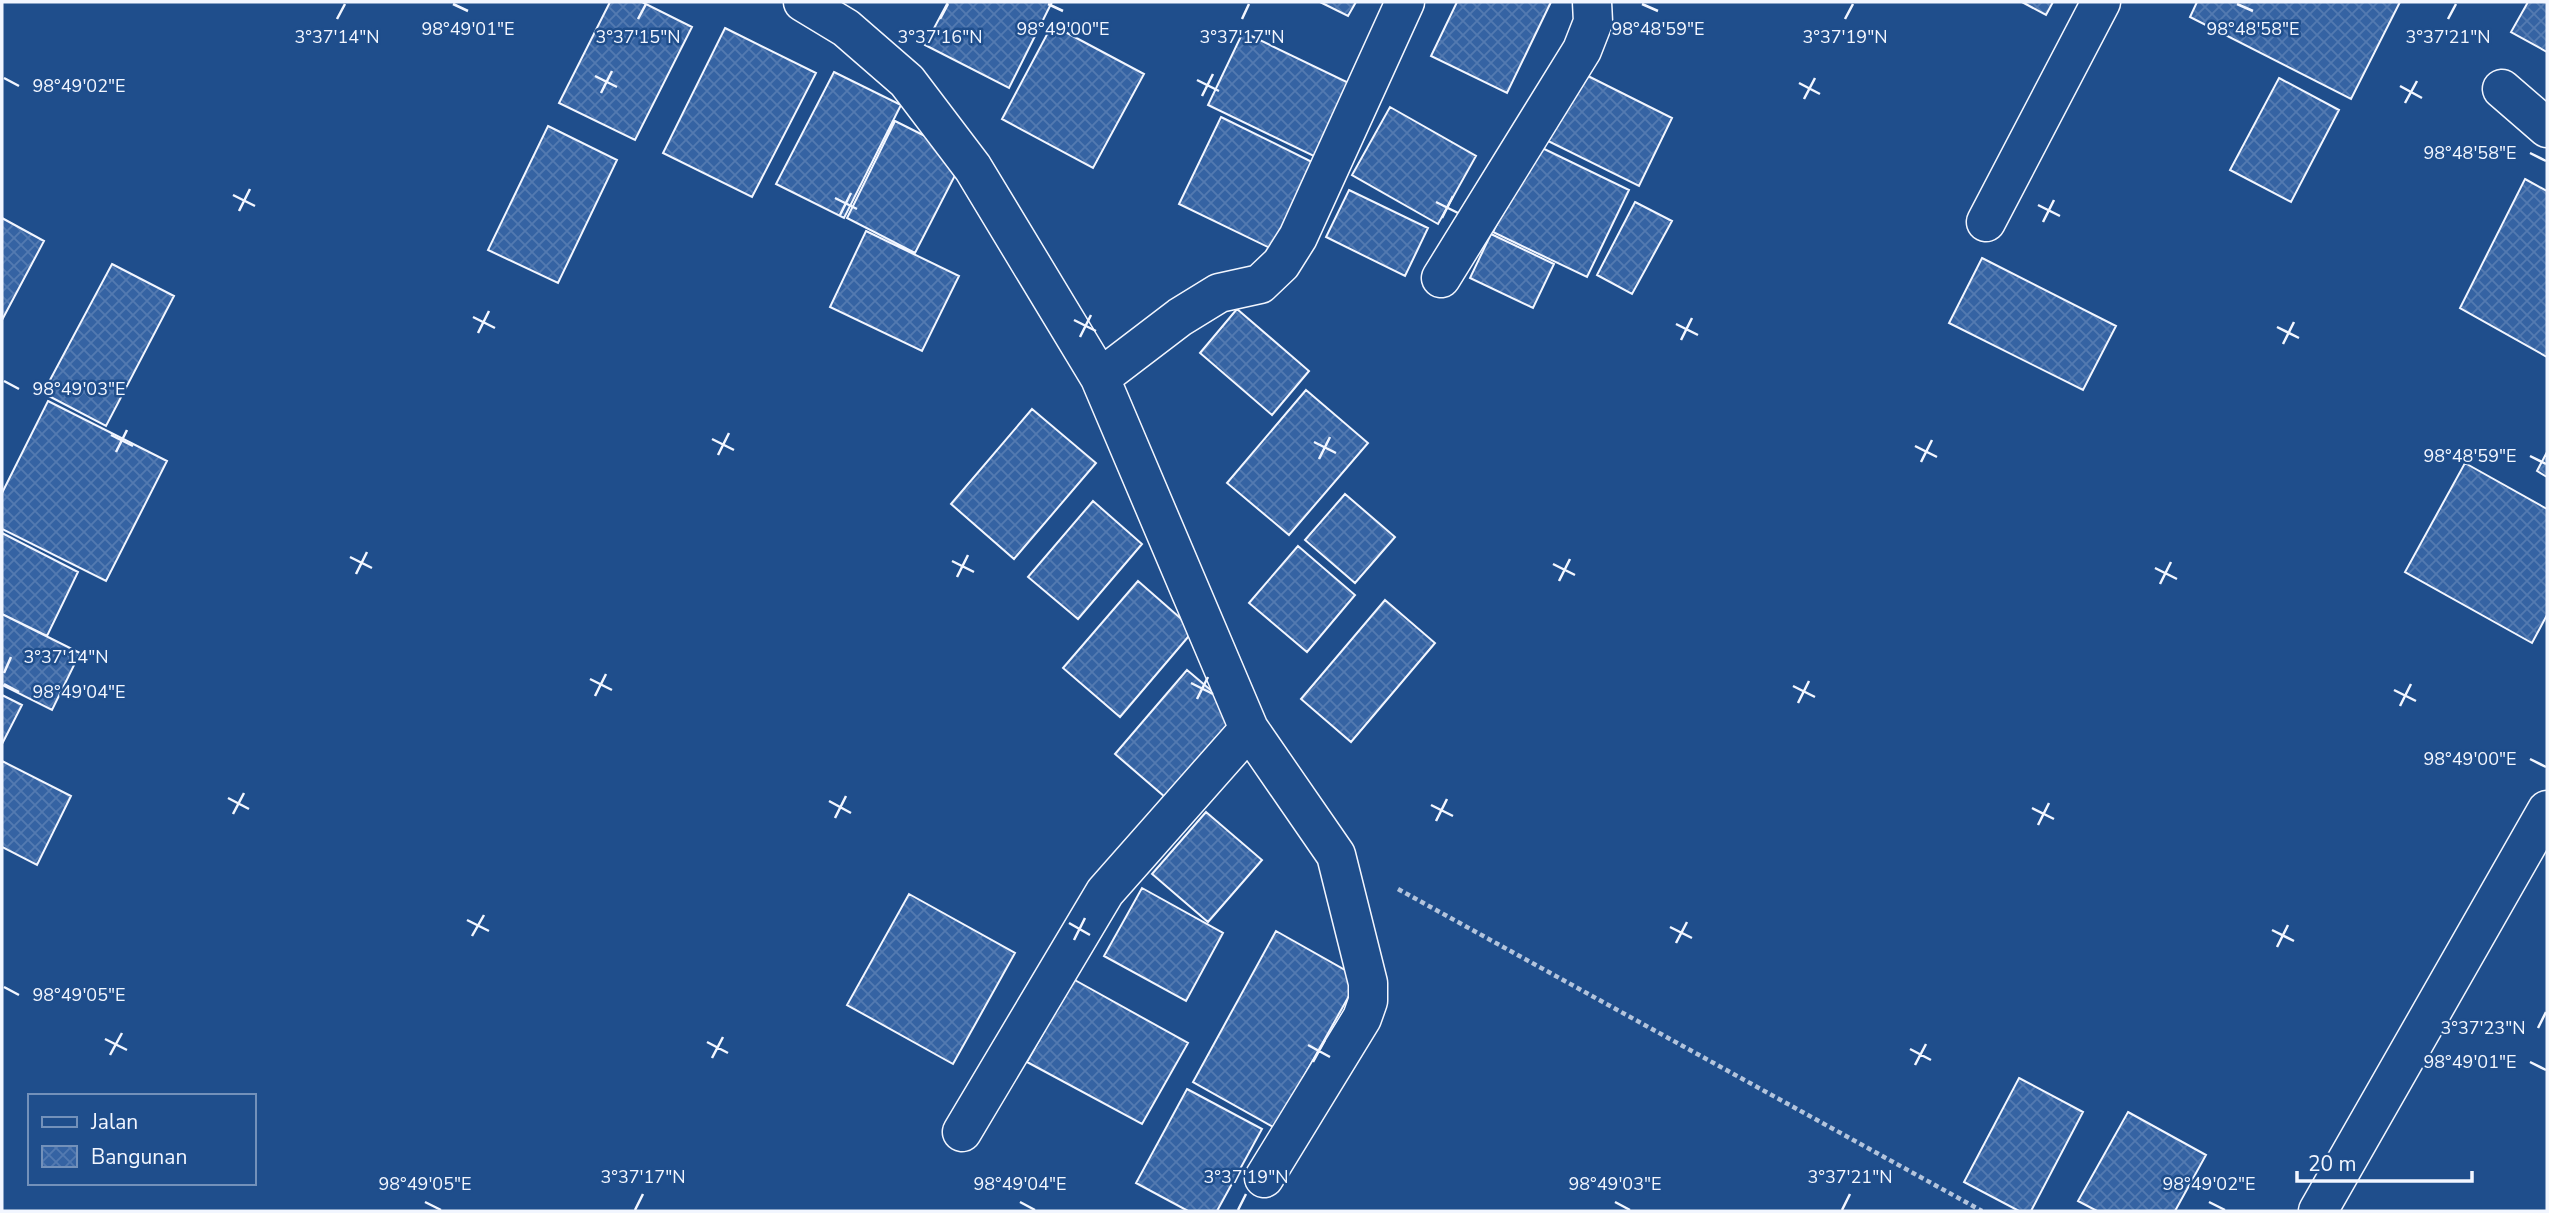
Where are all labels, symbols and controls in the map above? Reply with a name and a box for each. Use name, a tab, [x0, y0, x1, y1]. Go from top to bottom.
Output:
text: 98°49'01"E	[422, 17, 515, 41]
text: 98°49'00"E	[1017, 17, 1110, 41]
text: 98°48'59"E	[1612, 17, 1705, 41]
text: 98°48'58"E	[2207, 17, 2300, 41]
text: 3°37'14"N	[294, 25, 380, 49]
text: 3°37'15"N	[595, 25, 681, 49]
text: 3°37'16"N	[897, 25, 983, 49]
text: 3°37'17"N	[1199, 25, 1285, 49]
text: 3°37'19"N	[1802, 25, 1888, 49]
text: 3°37'21"N	[2405, 25, 2491, 49]
text: 98°49'02"E	[33, 74, 126, 98]
text: 98°48'58"E	[2424, 141, 2517, 165]
text: 98°49'03"E	[33, 377, 126, 401]
text: 98°48'59"E	[2424, 444, 2517, 468]
text: 3°37'14"N	[23, 645, 109, 669]
text: 98°49'04"E	[33, 680, 126, 704]
text: 98°49'00"E	[2424, 747, 2517, 771]
text: 98°49'05"E	[33, 983, 126, 1007]
text: 3°37'23"N	[2440, 1016, 2526, 1040]
text: 98°49'01"E	[2424, 1050, 2517, 1074]
legend	[28, 1094, 256, 1185]
text: Jalan	[90, 1108, 138, 1136]
scale bar	[2297, 1140, 2472, 1184]
text: Bangunan	[91, 1143, 187, 1171]
text: 20 m	[2308, 1150, 2357, 1178]
text: 3°37'17"N	[600, 1165, 686, 1189]
text: 3°37'19"N	[1203, 1165, 1289, 1189]
text: 3°37'21"N	[1807, 1165, 1893, 1189]
text: 98°49'05"E	[379, 1172, 472, 1196]
text: 98°49'04"E	[974, 1172, 1067, 1196]
text: 98°49'03"E	[1569, 1172, 1662, 1196]
text: 98°49'02"E	[2163, 1172, 2256, 1196]

